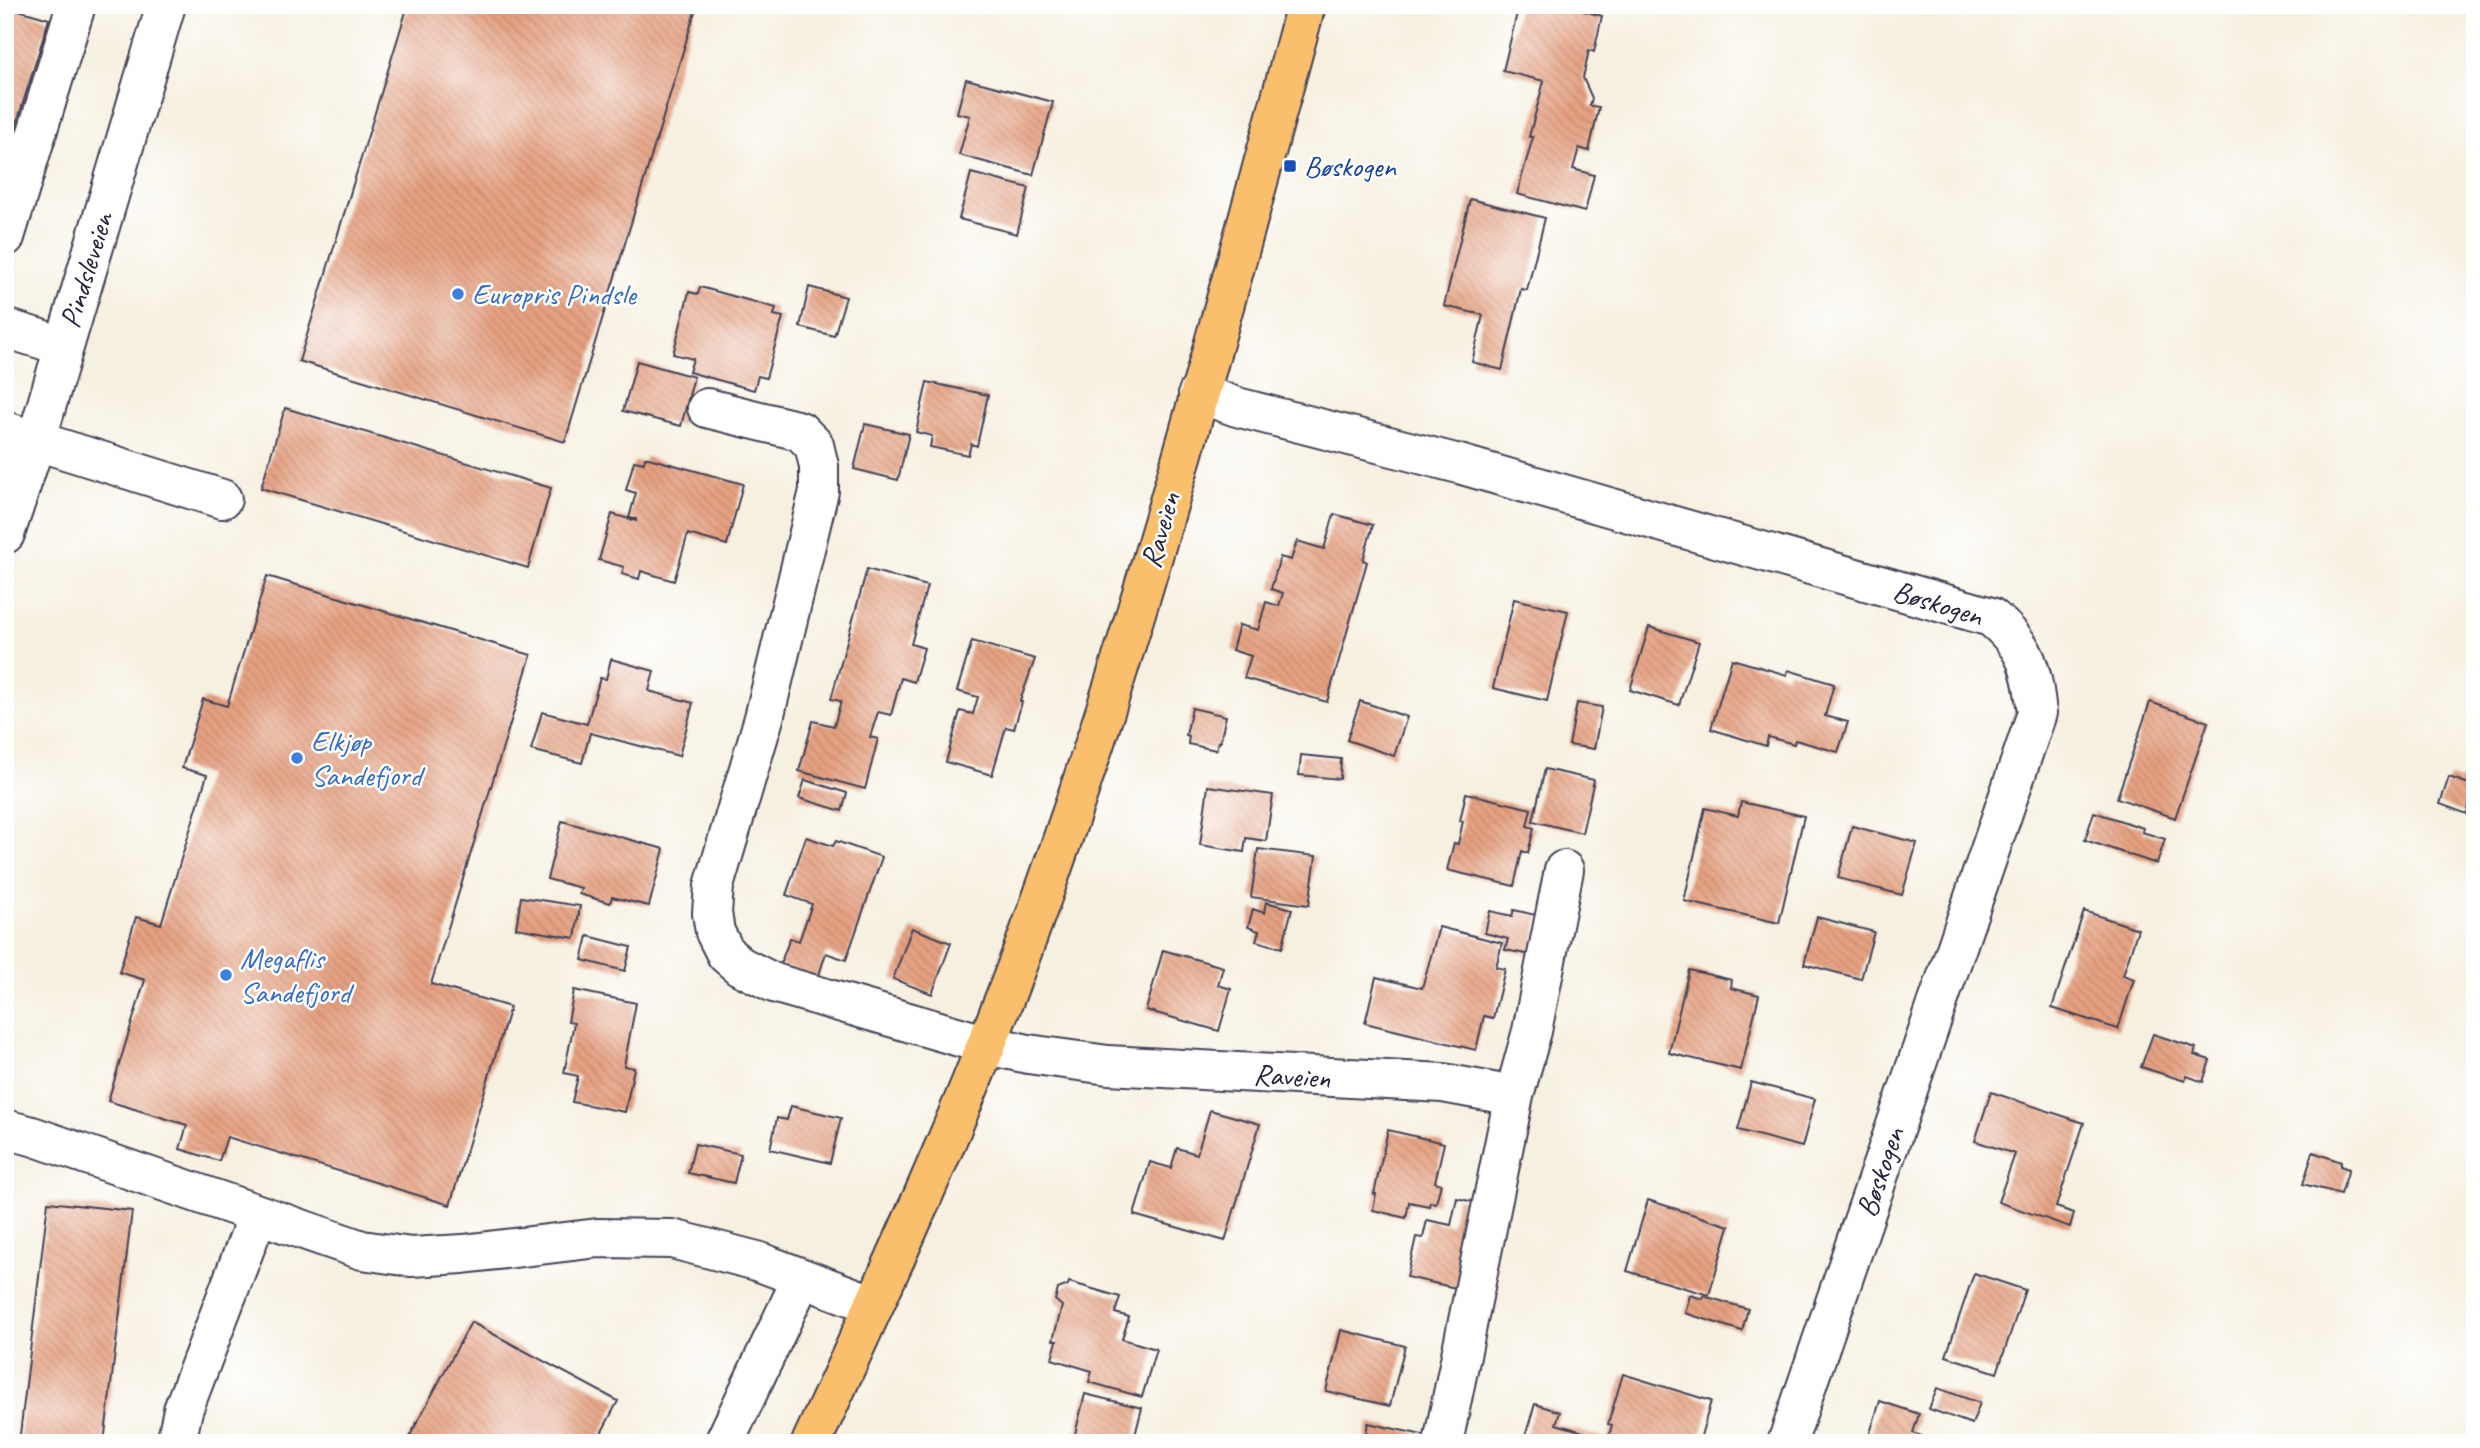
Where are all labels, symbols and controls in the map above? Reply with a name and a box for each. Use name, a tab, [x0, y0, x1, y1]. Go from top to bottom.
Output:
place label: Bøskogen	[1304, 147, 1397, 185]
marker: Bøskogen	[1282, 158, 1298, 174]
street label: Pindsleveien	[50, 206, 122, 332]
place label: Europris Pindsle	[472, 275, 638, 313]
marker: Europris Pindsle	[450, 286, 466, 302]
street label: Raveien	[1131, 487, 1189, 572]
street label: Bøskogen	[1889, 571, 1989, 635]
place label: Elkjøp Sandefjord	[311, 722, 426, 794]
marker: Elkjøp Sandefjord	[289, 750, 305, 766]
place label: Megaflis Sandefjord	[240, 939, 355, 1011]
marker: Megaflis Sandefjord	[218, 967, 234, 983]
street label: Raveien	[1253, 1055, 1332, 1097]
street label: Bøskogen	[1847, 1121, 1913, 1222]

